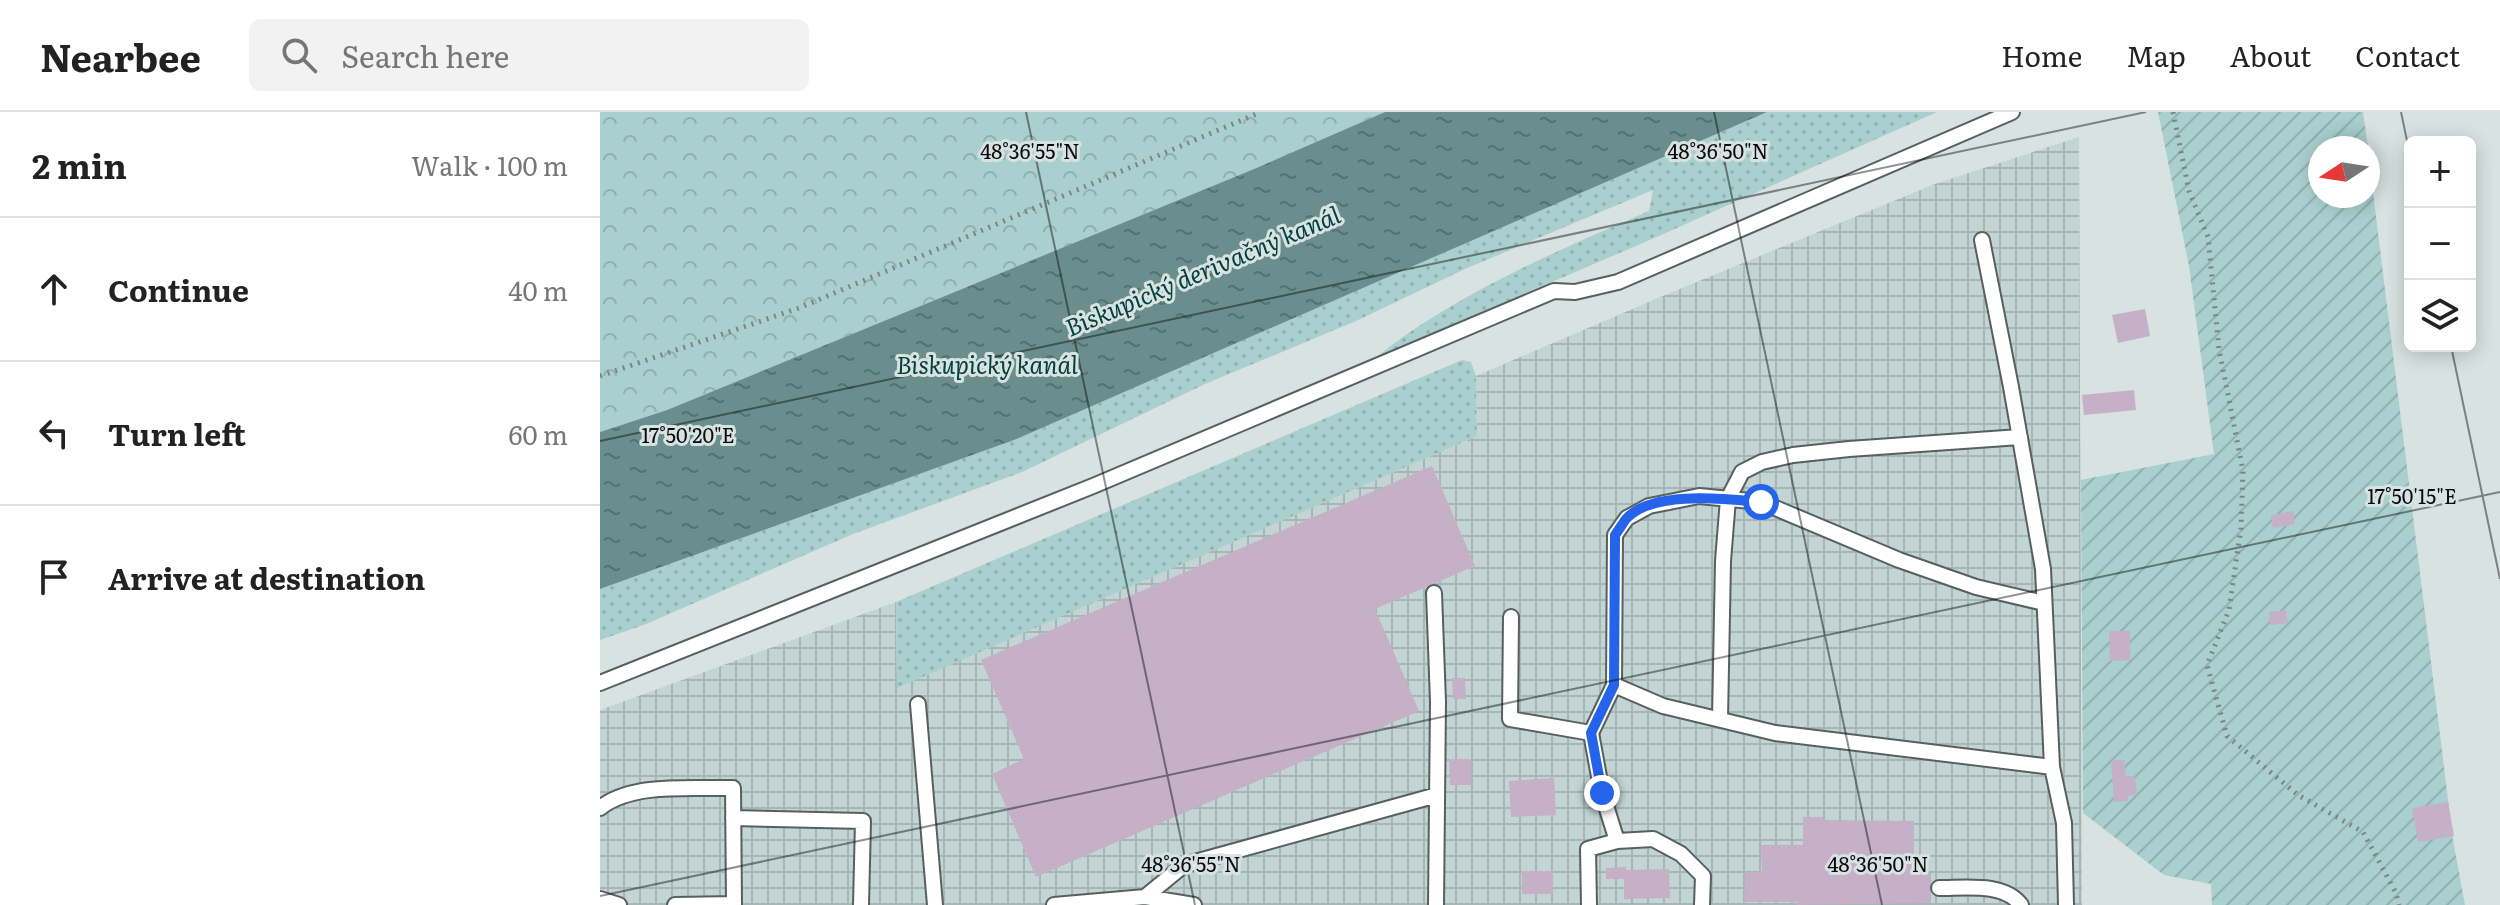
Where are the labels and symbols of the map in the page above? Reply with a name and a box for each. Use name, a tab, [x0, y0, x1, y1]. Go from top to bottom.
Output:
text: 48°36'55"N	[980, 135, 1080, 165]
text: 48°36'50"N	[1667, 135, 1769, 165]
north arrow	[2308, 136, 2380, 208]
water label: Biskupický derivačný kanál	[1059, 196, 1345, 344]
water label: Biskupický kanál	[896, 346, 1078, 381]
text: 17°50'20"E	[642, 419, 734, 449]
text: 17°50'15"E	[2367, 480, 2457, 510]
route start	[1743, 484, 1779, 520]
route end	[1584, 775, 1620, 811]
text: 48°36'55"N	[1141, 848, 1241, 878]
text: 48°36'50"N	[1827, 848, 1929, 878]

